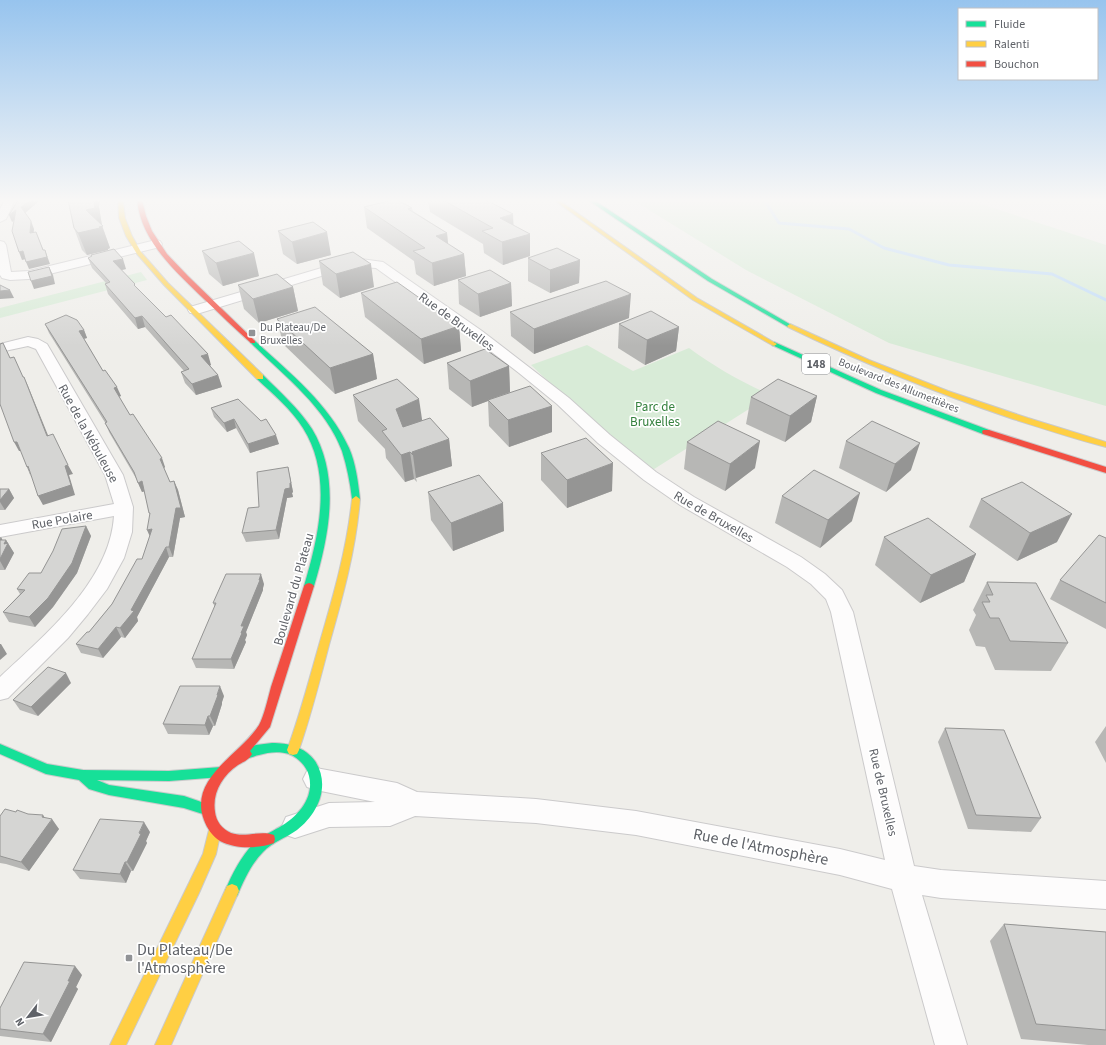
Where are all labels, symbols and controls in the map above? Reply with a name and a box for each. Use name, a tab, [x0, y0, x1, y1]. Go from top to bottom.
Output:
legend	[958, 8, 1098, 80]
text: Fluide	[994, 16, 1025, 33]
text: Ralenti	[994, 36, 1029, 53]
text: Bouchon	[994, 56, 1039, 73]
street label: Rue de Bruxelles	[415, 288, 498, 356]
place label: Du Plateau/De Bruxelles	[260, 320, 326, 348]
marker: Du Plateau/De Bruxelles	[247, 328, 257, 338]
road number: 148	[802, 354, 830, 374]
street label: Boulevard des Allumettières	[836, 354, 962, 417]
street label: Rue de la Nébuleuse	[54, 381, 123, 486]
park label: Parc de Bruxelles	[630, 398, 680, 431]
street label: Rue de Bruxelles	[670, 487, 757, 547]
street label: Rue Polaire	[30, 506, 94, 534]
street label: Boulevard du Plateau	[269, 531, 319, 648]
street label: Rue de Bruxelles	[864, 747, 902, 838]
street label: Rue de l'Atmosphère	[691, 823, 830, 871]
place label: Du Plateau/De l'Atmosphère	[137, 939, 233, 979]
marker: Du Plateau/De l'Atmosphère	[124, 953, 134, 963]
north arrow	[8, 997, 48, 1037]
text: N	[12, 1015, 28, 1029]

